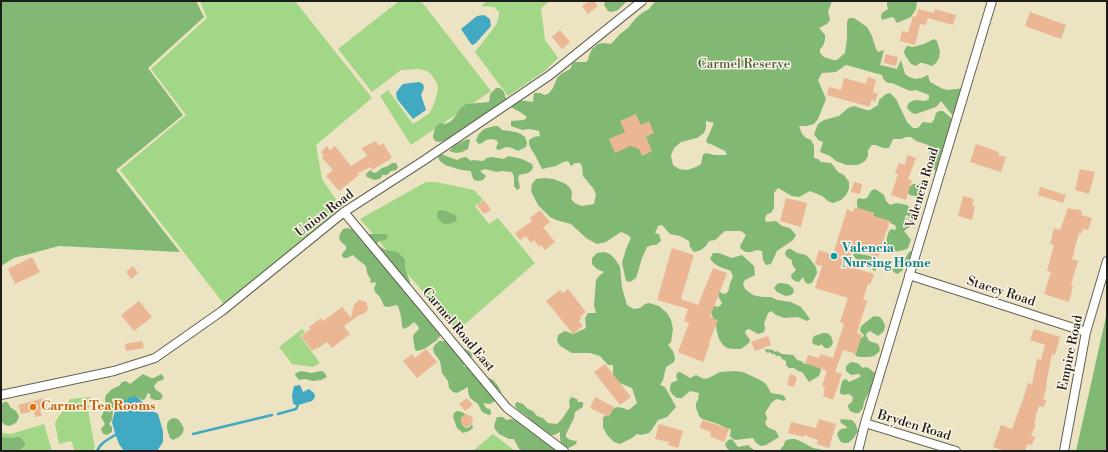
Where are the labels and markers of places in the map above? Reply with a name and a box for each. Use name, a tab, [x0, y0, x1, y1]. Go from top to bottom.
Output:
place label: Valencia Nursing Home	[842, 241, 931, 272]
marker: Valencia Nursing Home	[829, 251, 839, 261]
place label: Carmel Tea Rooms	[41, 399, 156, 415]
marker: Carmel Tea Rooms	[28, 402, 38, 412]

